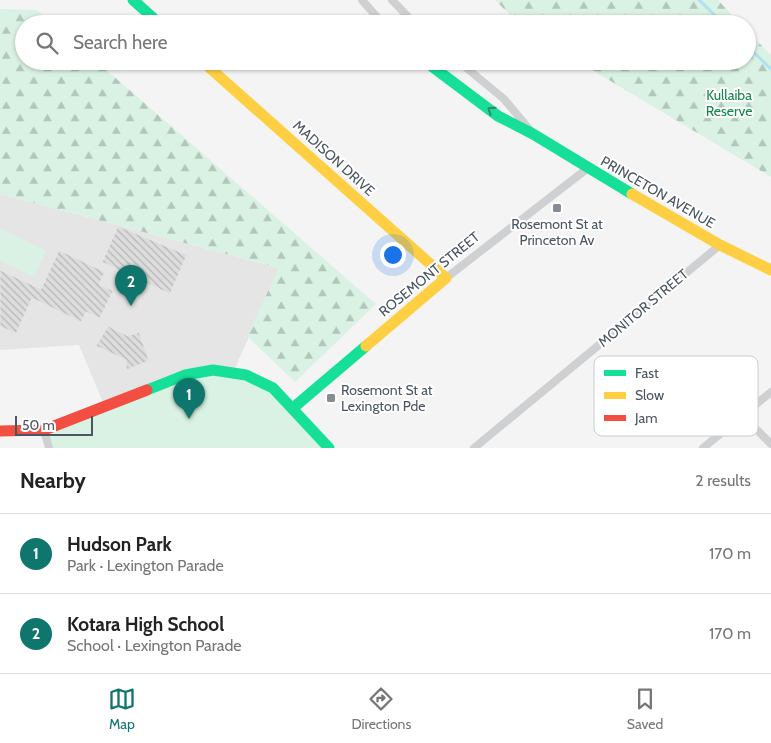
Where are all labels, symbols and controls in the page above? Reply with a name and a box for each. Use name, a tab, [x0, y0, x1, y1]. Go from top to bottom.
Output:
search box	[15, 15, 756, 70]
icon: search	[33, 29, 61, 57]
text: Search here	[73, 31, 167, 54]
park label: Kullaiba Reserve	[706, 86, 752, 120]
one-way arrow	[487, 107, 497, 116]
street label: MADISON DRIVE	[289, 116, 379, 200]
street label: PRINCETON AVENUE	[598, 152, 719, 232]
marker: Rosemont St at Princeton Av	[551, 202, 563, 214]
place label: Rosemont St at Princeton Av	[511, 215, 603, 249]
street label: ROSEMONT STREET	[375, 227, 484, 320]
your location	[380, 242, 406, 268]
pin: 2	[115, 265, 147, 306]
street label: MONITOR STREET	[594, 265, 692, 351]
legend	[594, 356, 758, 436]
text: Fast	[635, 364, 659, 382]
pin: 1	[173, 378, 205, 419]
place label: Rosemont St at Lexington Pde	[341, 381, 433, 415]
text: Slow	[635, 386, 664, 404]
marker: Rosemont St at Lexington Pde	[325, 392, 337, 404]
text: Jam	[634, 409, 657, 427]
scale bar	[15, 413, 92, 436]
text: 50 m	[22, 416, 55, 434]
text: Nearby	[20, 468, 86, 493]
text: 2 results	[695, 471, 751, 490]
text: Hudson Park	[67, 533, 172, 556]
text: 1	[33, 544, 39, 563]
text: 170 m	[709, 544, 751, 563]
text: Park · Lexington Parade	[67, 556, 224, 575]
text: Kotara High School	[67, 613, 224, 636]
text: 2	[32, 624, 40, 643]
text: 170 m	[709, 624, 751, 643]
text: School · Lexington Parade	[67, 636, 242, 655]
tab: Map	[108, 685, 136, 733]
tab: Directions	[351, 685, 411, 733]
tab: Saved	[627, 685, 663, 733]

